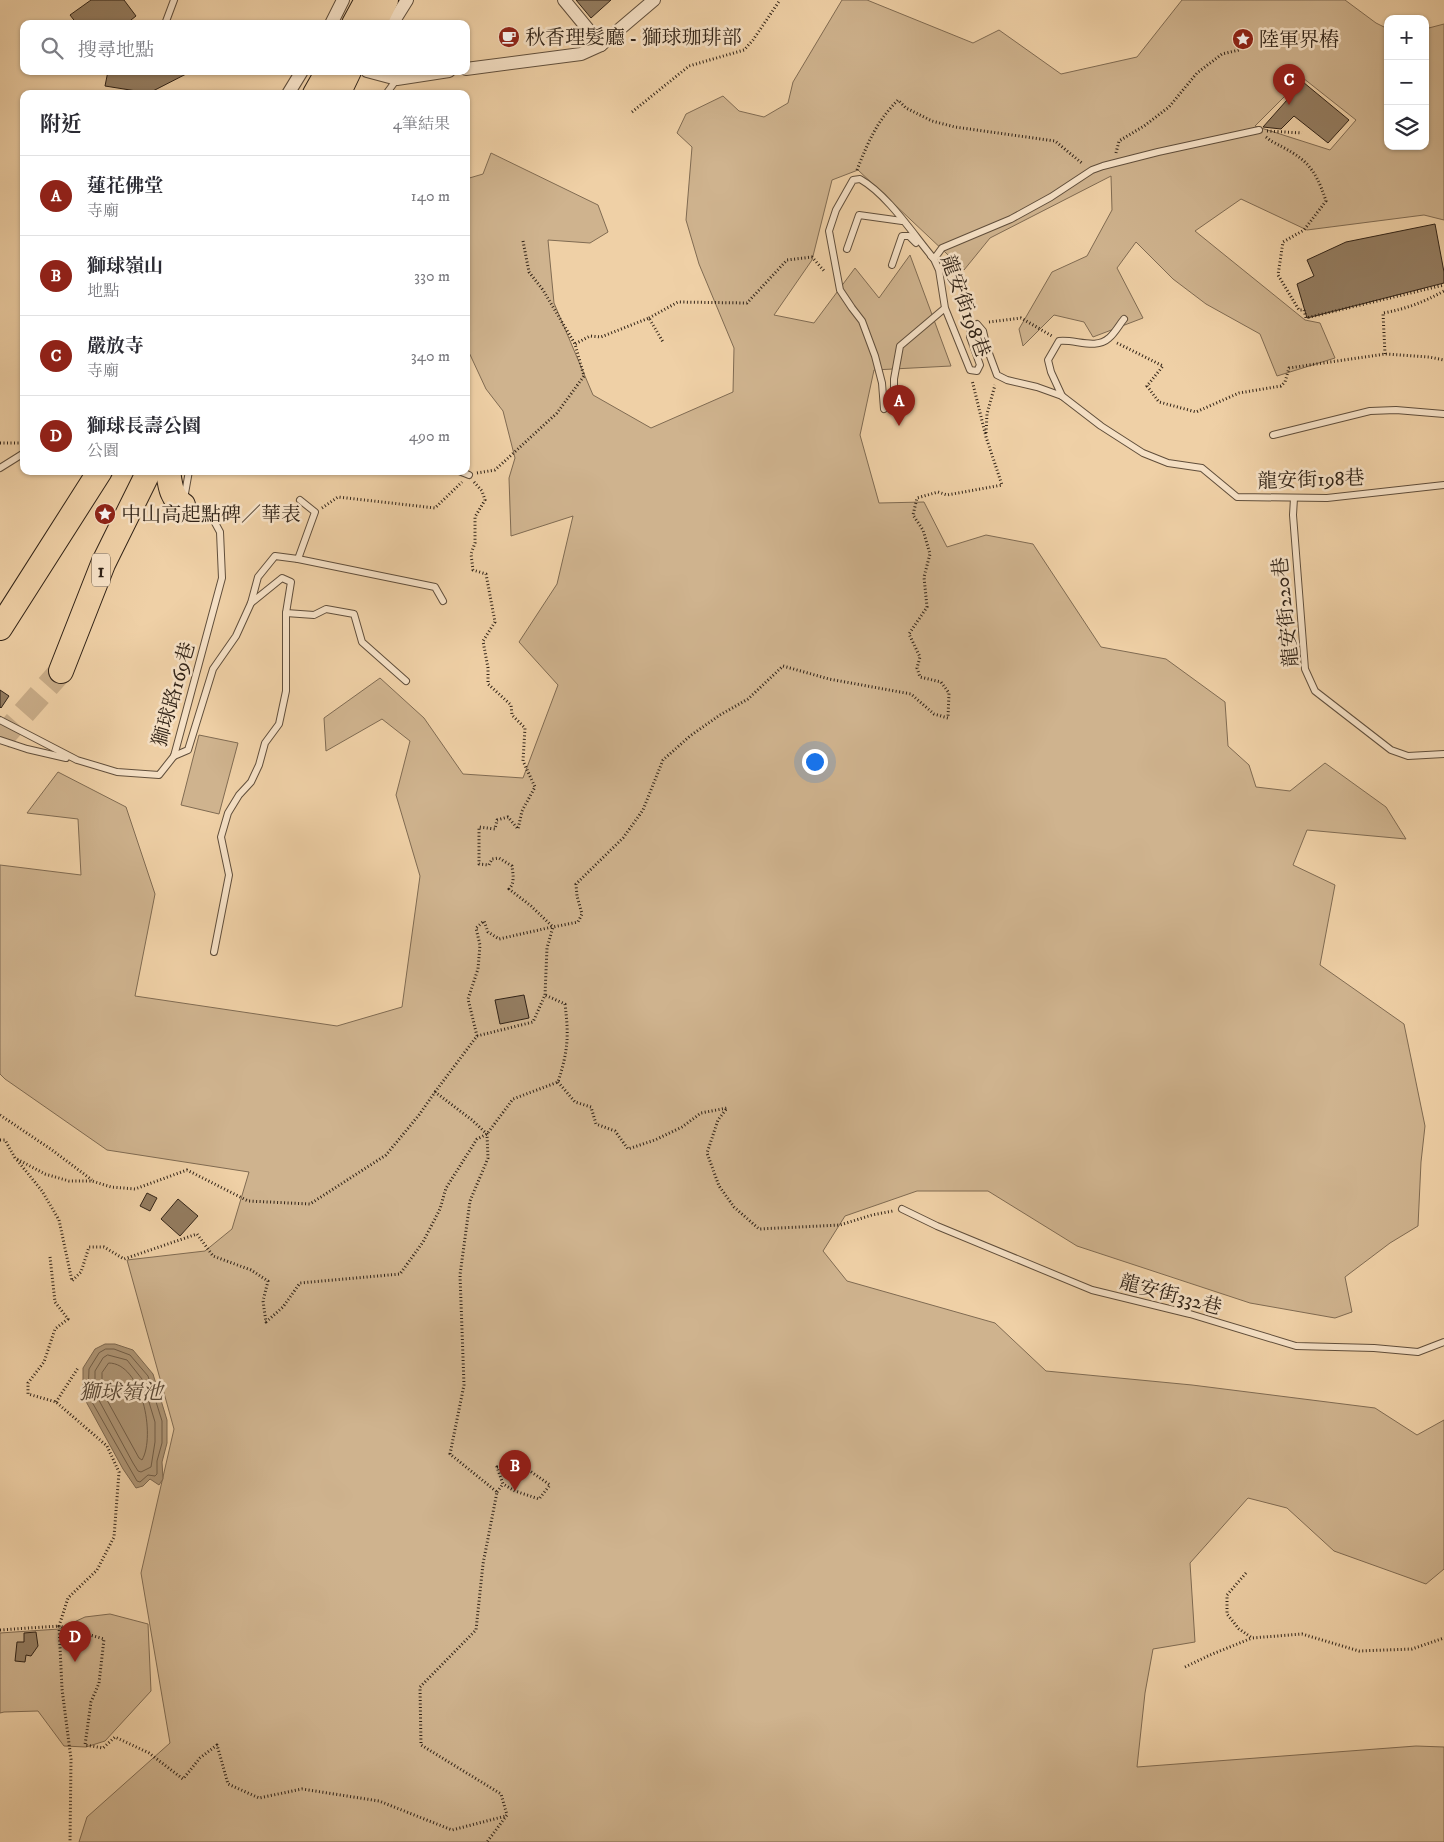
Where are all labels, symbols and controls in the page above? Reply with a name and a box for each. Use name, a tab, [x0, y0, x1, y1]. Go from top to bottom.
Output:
map controls	[1384, 15, 1429, 150]
button: +	[1384, 15, 1429, 60]
search box	[20, 20, 470, 75]
cafe icon: 秋香理髮廳 - 獅球珈琲部	[497, 25, 521, 49]
place label: 秋香理髮廳 - 獅球珈琲部	[525, 26, 742, 51]
place icon: 陸軍界樁	[1231, 27, 1255, 51]
place label: 陸軍界樁	[1259, 28, 1339, 53]
icon: search	[38, 34, 66, 62]
text: 搜尋地點	[78, 39, 154, 62]
button: −	[1384, 60, 1429, 105]
pin: C	[1273, 64, 1305, 105]
button: layers	[1384, 105, 1429, 150]
text: 附近	[40, 112, 82, 138]
text: 4筆結果	[393, 114, 450, 134]
text: 蓮花佛堂	[87, 175, 163, 198]
text: A	[51, 186, 61, 206]
text: 140 m	[411, 186, 450, 206]
text: 寺廟	[87, 201, 119, 221]
street label: 龍安街198巷	[934, 252, 995, 361]
text: 獅球嶺山	[87, 255, 163, 278]
text: B	[51, 266, 61, 286]
text: 330 m	[414, 266, 450, 286]
text: 地點	[87, 281, 119, 301]
text: 嚴放寺	[87, 335, 144, 358]
text: C	[51, 346, 61, 366]
text: 340 m	[411, 346, 450, 366]
text: 寺廟	[87, 361, 119, 381]
pin: A	[883, 385, 915, 426]
text: 獅球長壽公園	[87, 415, 201, 438]
text: D	[50, 426, 62, 446]
text: 490 m	[409, 426, 450, 446]
text: 公園	[87, 441, 119, 461]
street label: 龍安街198巷	[1257, 466, 1365, 495]
place icon: 中山高起點碑／華表	[93, 502, 117, 526]
place label: 中山高起點碑／華表	[121, 503, 301, 528]
road number: 1	[92, 554, 110, 586]
street label: 龍安街220巷	[1268, 556, 1305, 668]
street label: 獅球路169巷	[148, 639, 201, 750]
your location	[802, 749, 828, 775]
street label: 龍安街332巷	[1117, 1270, 1224, 1321]
water label: 獅球嶺池	[79, 1380, 165, 1406]
pin: B	[499, 1450, 531, 1491]
pin: D	[59, 1621, 91, 1662]

